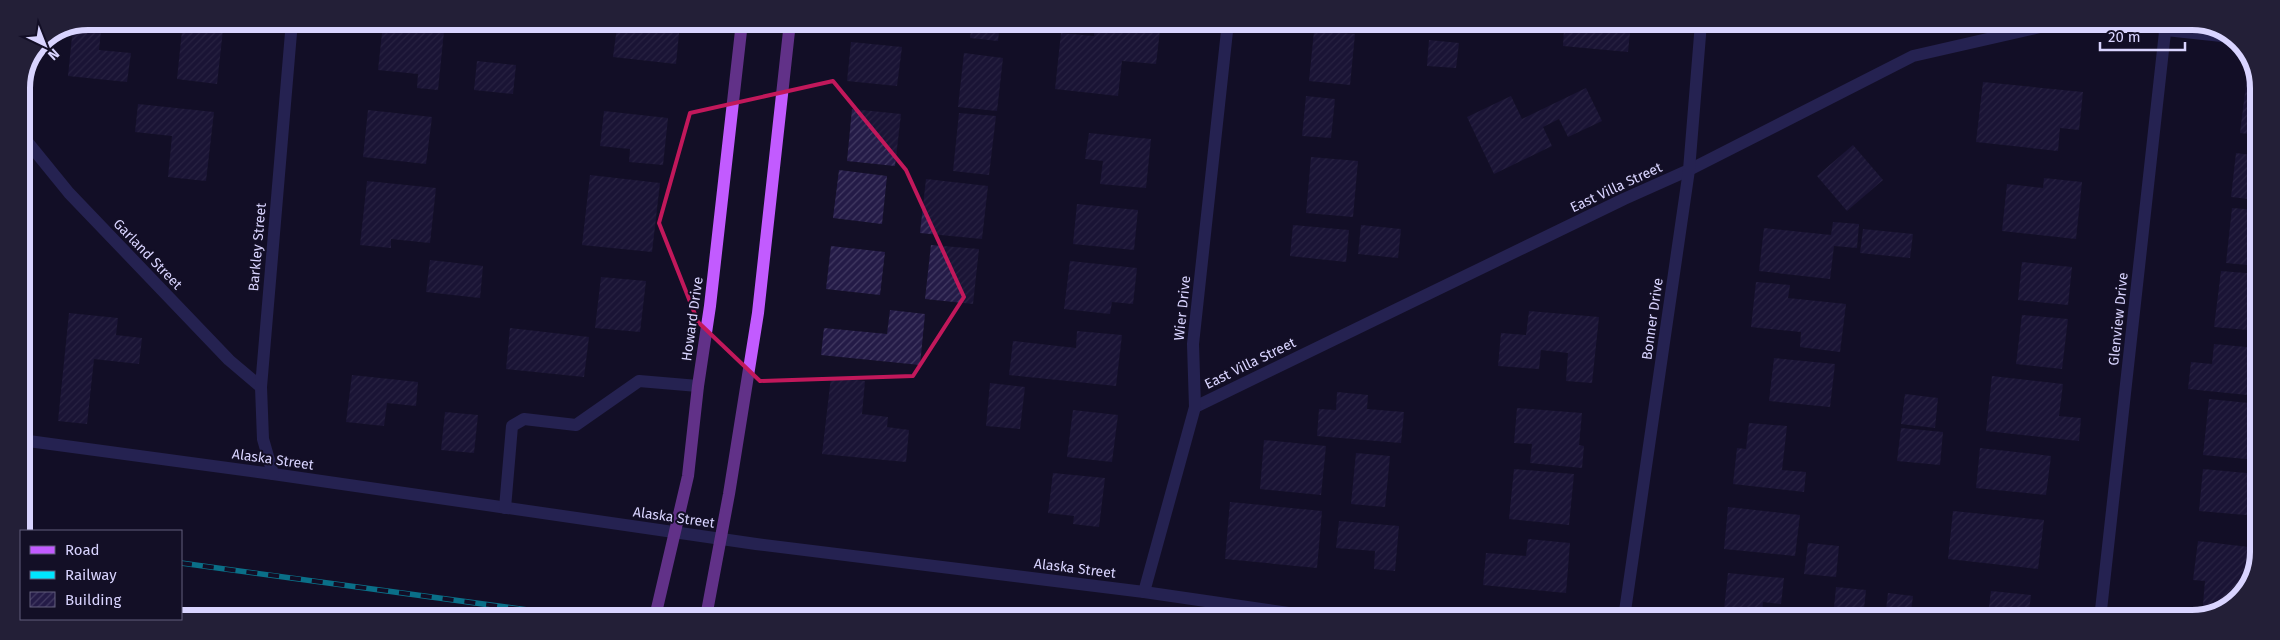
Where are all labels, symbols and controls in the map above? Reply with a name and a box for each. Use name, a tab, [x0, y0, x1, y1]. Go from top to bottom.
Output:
north arrow	[20, 20, 70, 70]
scale bar	[2100, 20, 2185, 52]
text: 20 m	[2108, 28, 2141, 46]
text: N	[44, 45, 63, 64]
street label: East Villa Street	[1568, 158, 1666, 216]
street label: Barkley Street	[245, 201, 270, 292]
street label: Garland Street	[110, 215, 186, 294]
street label: Glenview Drive	[2105, 272, 2132, 367]
street label: Wier Drive	[1171, 275, 1194, 341]
street label: Howard Drive	[678, 276, 707, 362]
street label: Bonner Drive	[1638, 277, 1667, 361]
street label: East Villa Street	[1202, 334, 1299, 393]
street label: Alaska Street	[231, 445, 316, 474]
street label: Alaska Street	[632, 503, 717, 532]
legend	[20, 530, 182, 620]
text: Road	[65, 541, 100, 559]
street label: Alaska Street	[1033, 555, 1118, 582]
text: Railway	[65, 566, 117, 584]
text: Building	[65, 591, 121, 609]

